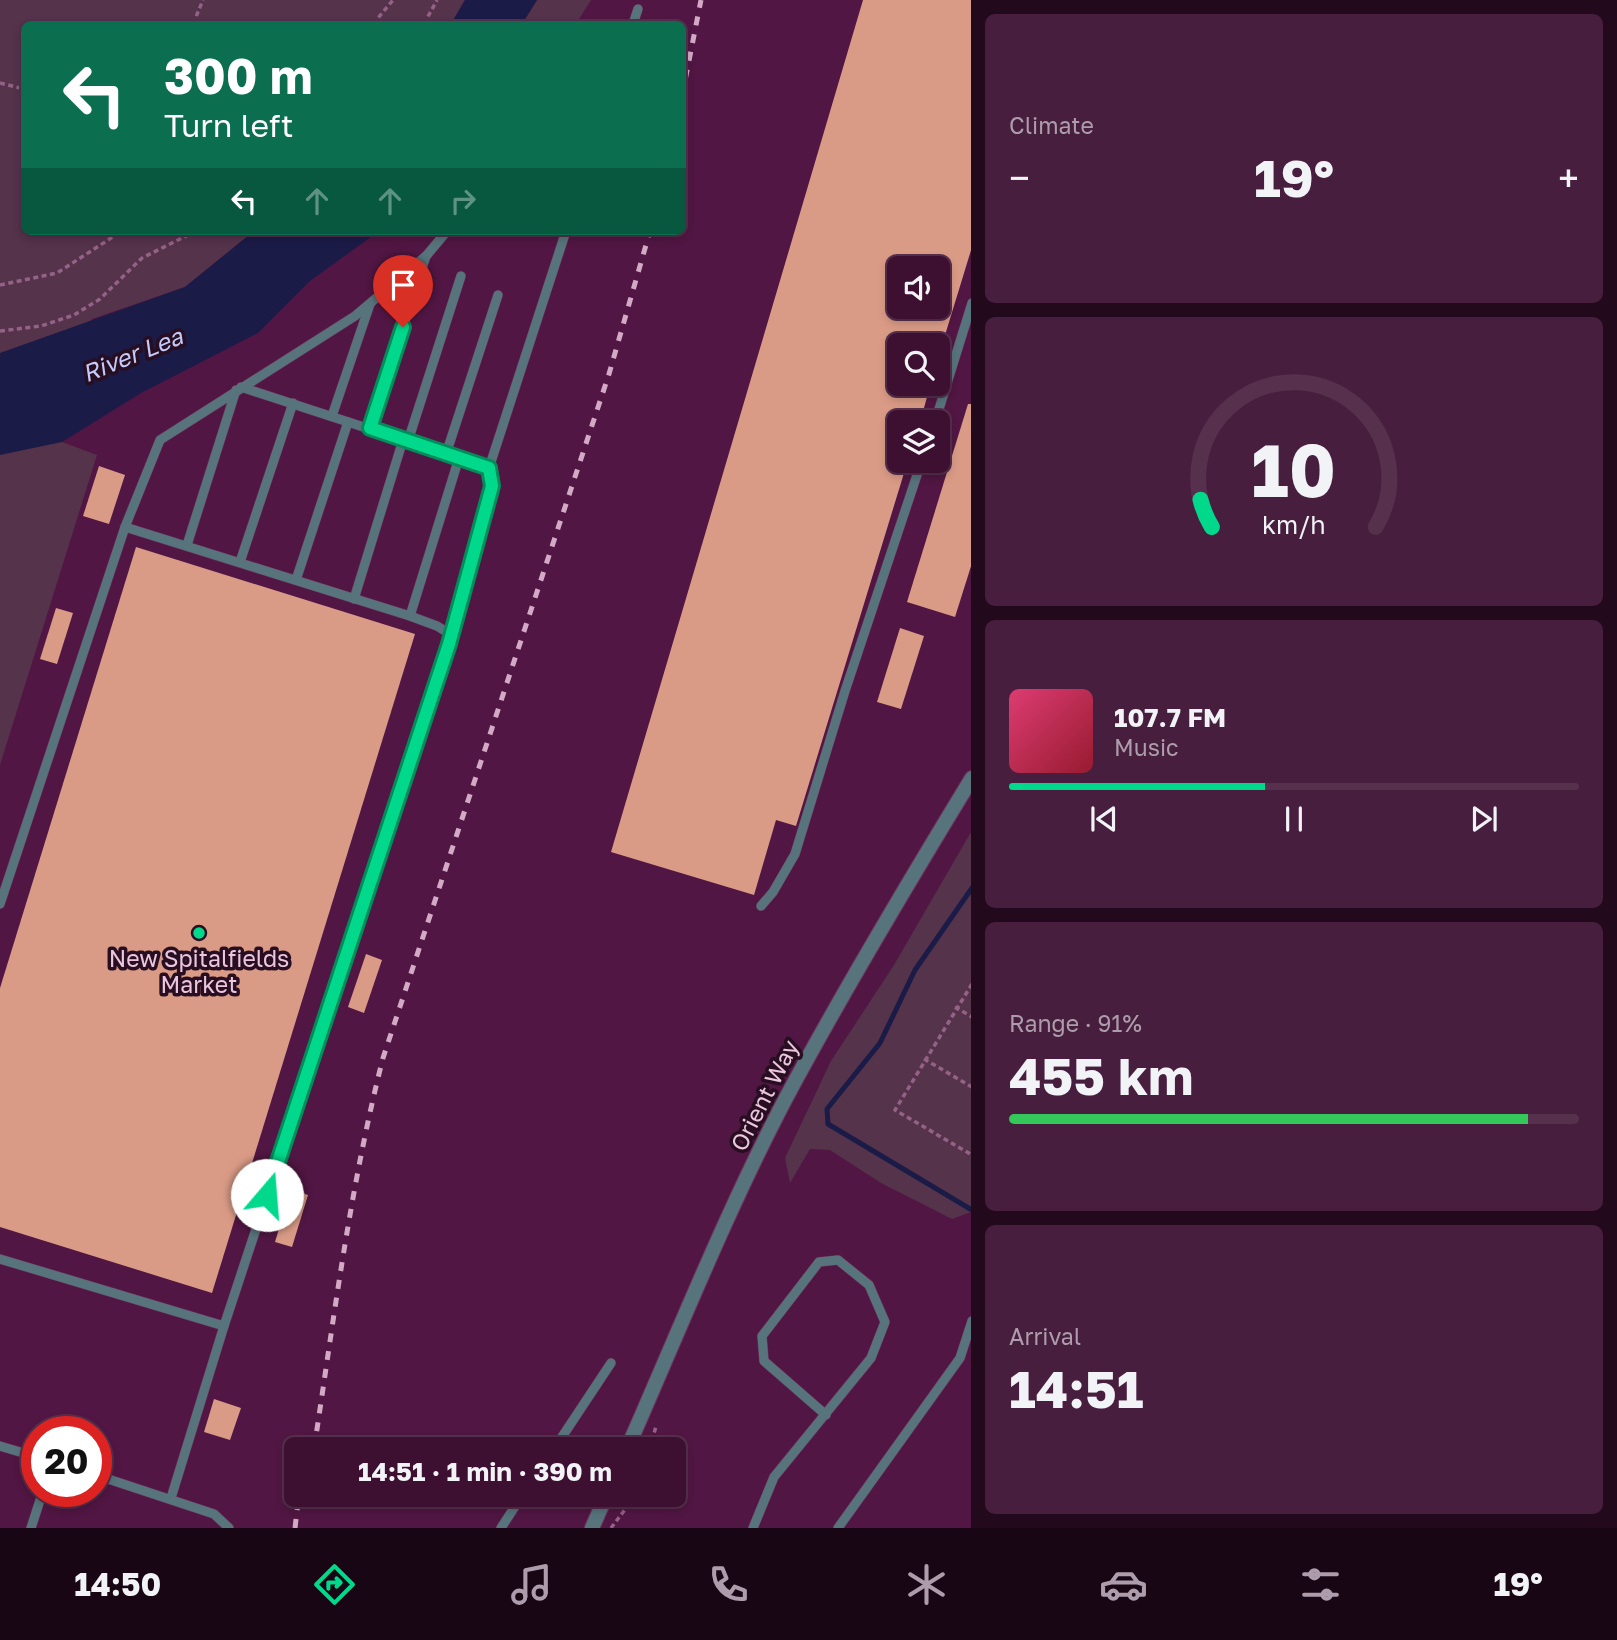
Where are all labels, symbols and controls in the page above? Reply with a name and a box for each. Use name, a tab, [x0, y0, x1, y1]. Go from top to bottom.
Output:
text: 300 m	[164, 46, 313, 105]
icon: left	[49, 49, 140, 140]
text: Turn left	[164, 106, 293, 144]
text: Climate	[1009, 111, 1094, 139]
text: 19°	[1254, 146, 1334, 208]
text: −	[1009, 155, 1030, 200]
text: +	[1558, 155, 1579, 200]
icon: left	[225, 182, 263, 220]
icon: ahead	[298, 182, 336, 220]
icon: ahead	[371, 182, 409, 220]
icon: right	[444, 182, 482, 220]
pin	[373, 255, 433, 327]
map controls	[887, 256, 950, 473]
button: sound	[887, 256, 950, 319]
icon: arrive	[384, 266, 422, 304]
water label: River Lea	[77, 320, 188, 387]
button: search	[887, 333, 950, 396]
button: layers	[887, 410, 950, 473]
text: 10	[1252, 427, 1336, 514]
text: km/h	[1262, 509, 1326, 540]
text: 107.7 FM	[1114, 702, 1226, 733]
text: Music	[1114, 733, 1179, 761]
icon: previous	[1085, 800, 1123, 838]
icon: pause	[1275, 800, 1313, 838]
icon: next	[1465, 800, 1503, 838]
marker: New Spitalfields Market	[191, 925, 207, 941]
place label: New Spitalfields Market	[109, 944, 289, 998]
text: Range · 91%	[1009, 1009, 1142, 1037]
street label: Orient Way	[724, 1035, 804, 1155]
text: 455 km	[1009, 1044, 1194, 1106]
position arrow	[230, 1158, 304, 1232]
text: Arrival	[1009, 1322, 1081, 1350]
text: 14:51	[1009, 1357, 1143, 1419]
speed limit sign: 20	[21, 1416, 112, 1507]
text: 14:51 · 1 min · 390 m	[358, 1456, 612, 1487]
icon: directions	[310, 1560, 359, 1609]
icon: music	[507, 1560, 556, 1609]
icon: phone	[704, 1560, 753, 1609]
icon: climate	[902, 1560, 951, 1609]
icon: car	[1099, 1560, 1148, 1609]
icon: filters	[1296, 1560, 1345, 1609]
text: 14:50	[74, 1565, 161, 1603]
text: 19°	[1494, 1565, 1543, 1603]

